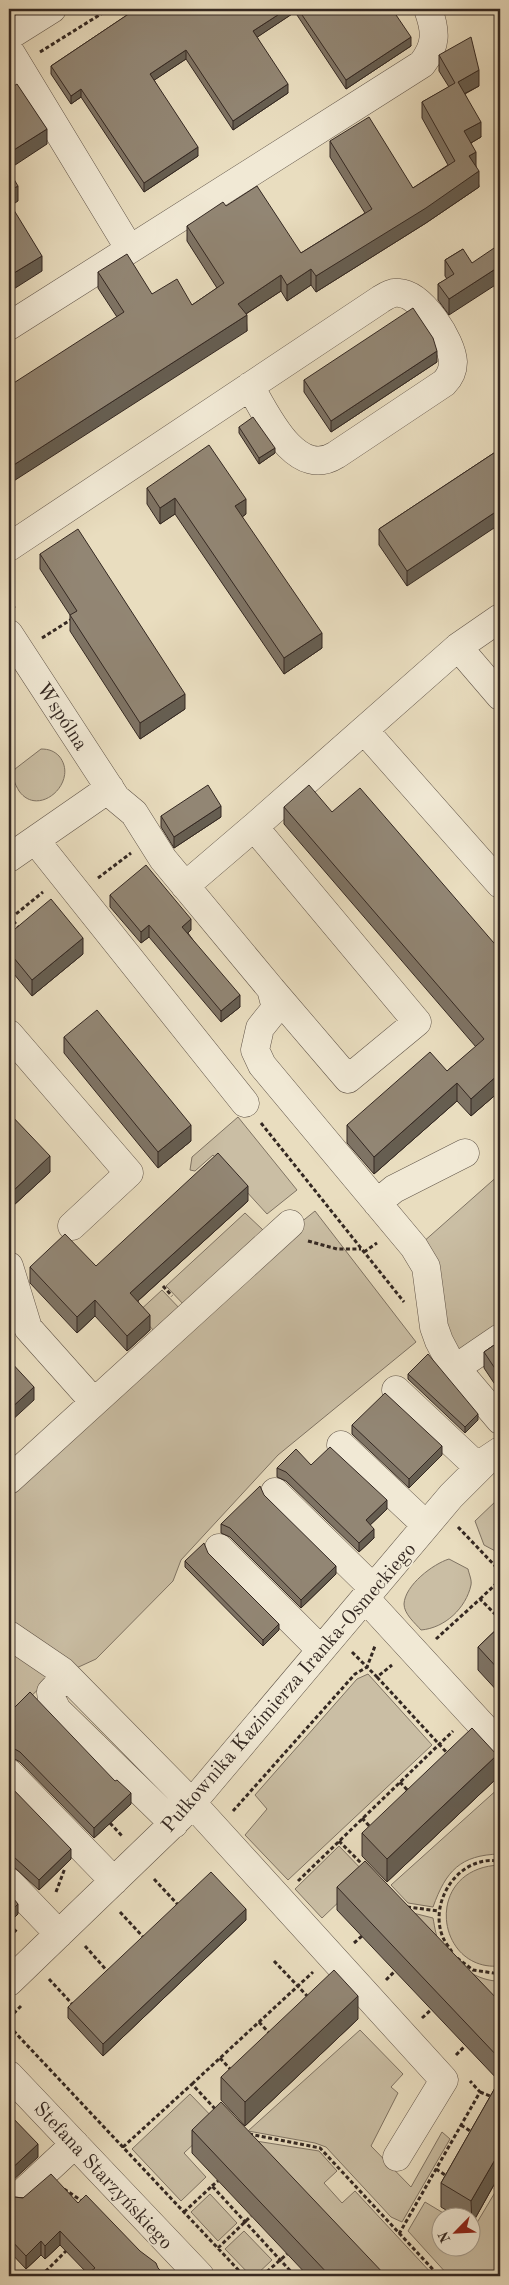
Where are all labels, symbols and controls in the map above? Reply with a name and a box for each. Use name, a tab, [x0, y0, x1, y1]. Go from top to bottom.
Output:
street label: Wspólna	[32, 680, 91, 755]
street label: Pułkownika Kazimierza Iranka-Osmeckiego	[159, 1540, 420, 1837]
street label: Stefana Starzyńskiego	[29, 2099, 176, 2254]
north arrow	[432, 2208, 482, 2258]
text: N	[436, 2229, 454, 2245]

